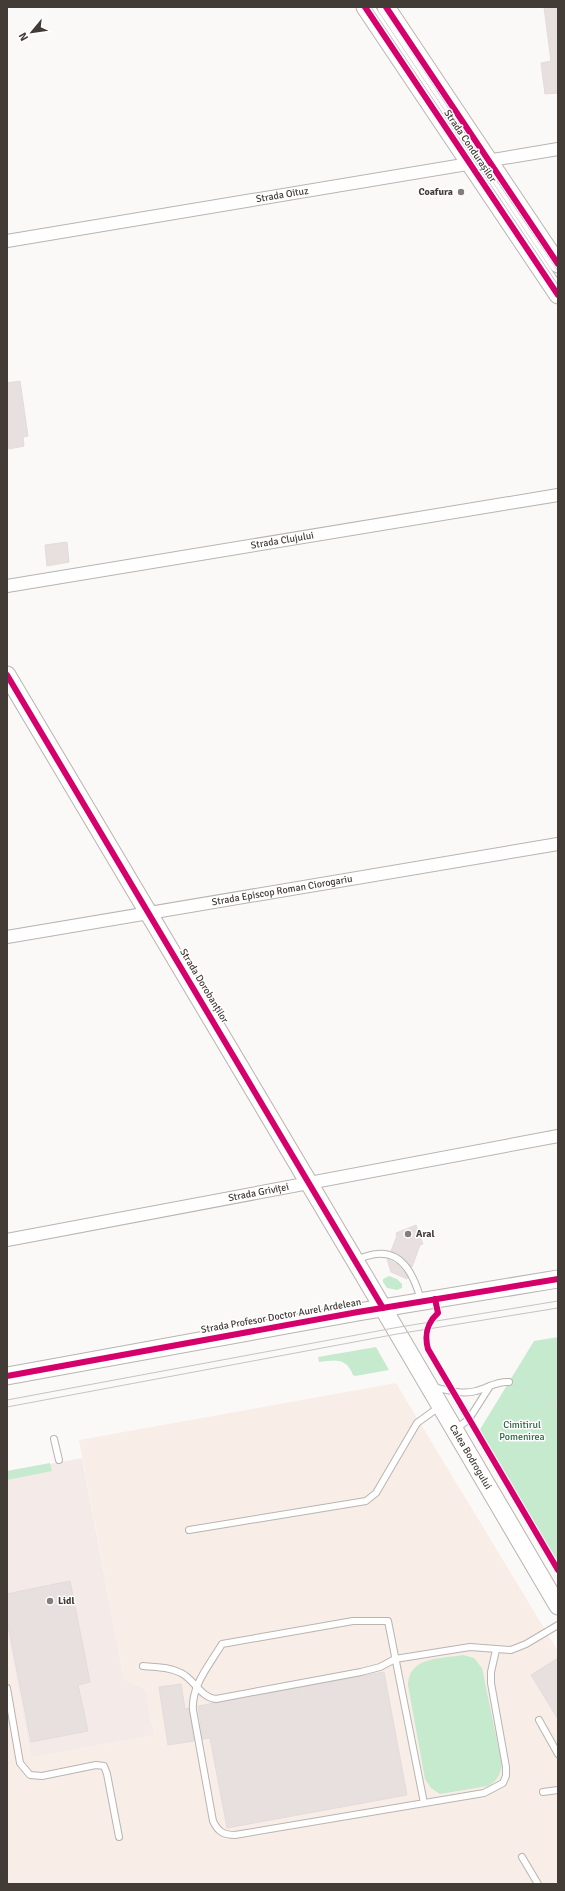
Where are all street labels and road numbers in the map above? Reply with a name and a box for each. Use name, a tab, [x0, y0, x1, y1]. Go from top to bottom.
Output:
street label: Strada Condurașilor	[441, 107, 499, 185]
street label: Strada Oituz	[255, 185, 310, 205]
street label: Strada Clujului	[250, 529, 315, 552]
street label: Strada Episcop Roman Ciorogariu	[211, 873, 353, 908]
street label: Strada Dorobanților	[177, 947, 231, 1026]
street label: Strada Griviței	[227, 1181, 290, 1204]
street label: Strada Profesor Doctor Aurel Ardelean	[200, 1296, 362, 1336]
street label: Calea Bodrogului	[447, 1422, 494, 1492]

